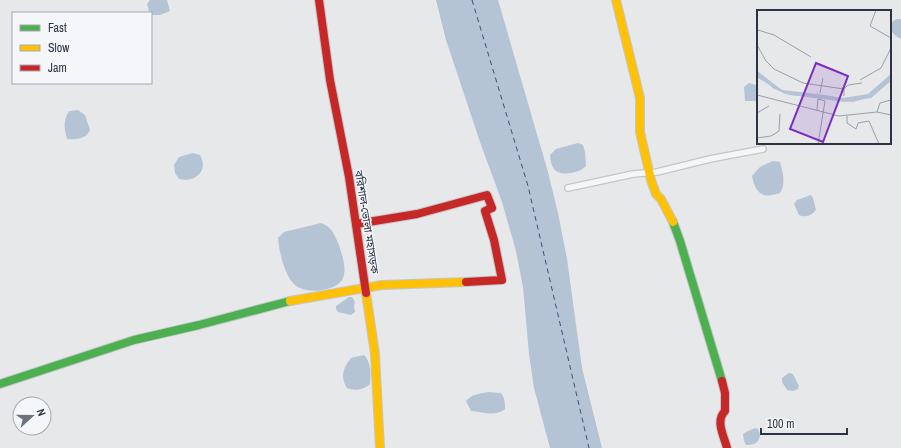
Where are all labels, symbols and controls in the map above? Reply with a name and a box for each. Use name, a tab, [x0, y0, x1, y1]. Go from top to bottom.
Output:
inset map	[757, 10, 891, 144]
legend	[12, 12, 152, 84]
text: Fast	[48, 20, 67, 36]
text: Slow	[48, 40, 70, 56]
text: Jam	[48, 60, 67, 76]
street label: বরিশাল-ভোলা মহাসড়ক	[352, 168, 382, 275]
north arrow	[12, 396, 52, 436]
text: N	[34, 407, 49, 418]
scale bar	[761, 410, 847, 436]
text: 100 m	[767, 416, 794, 432]

